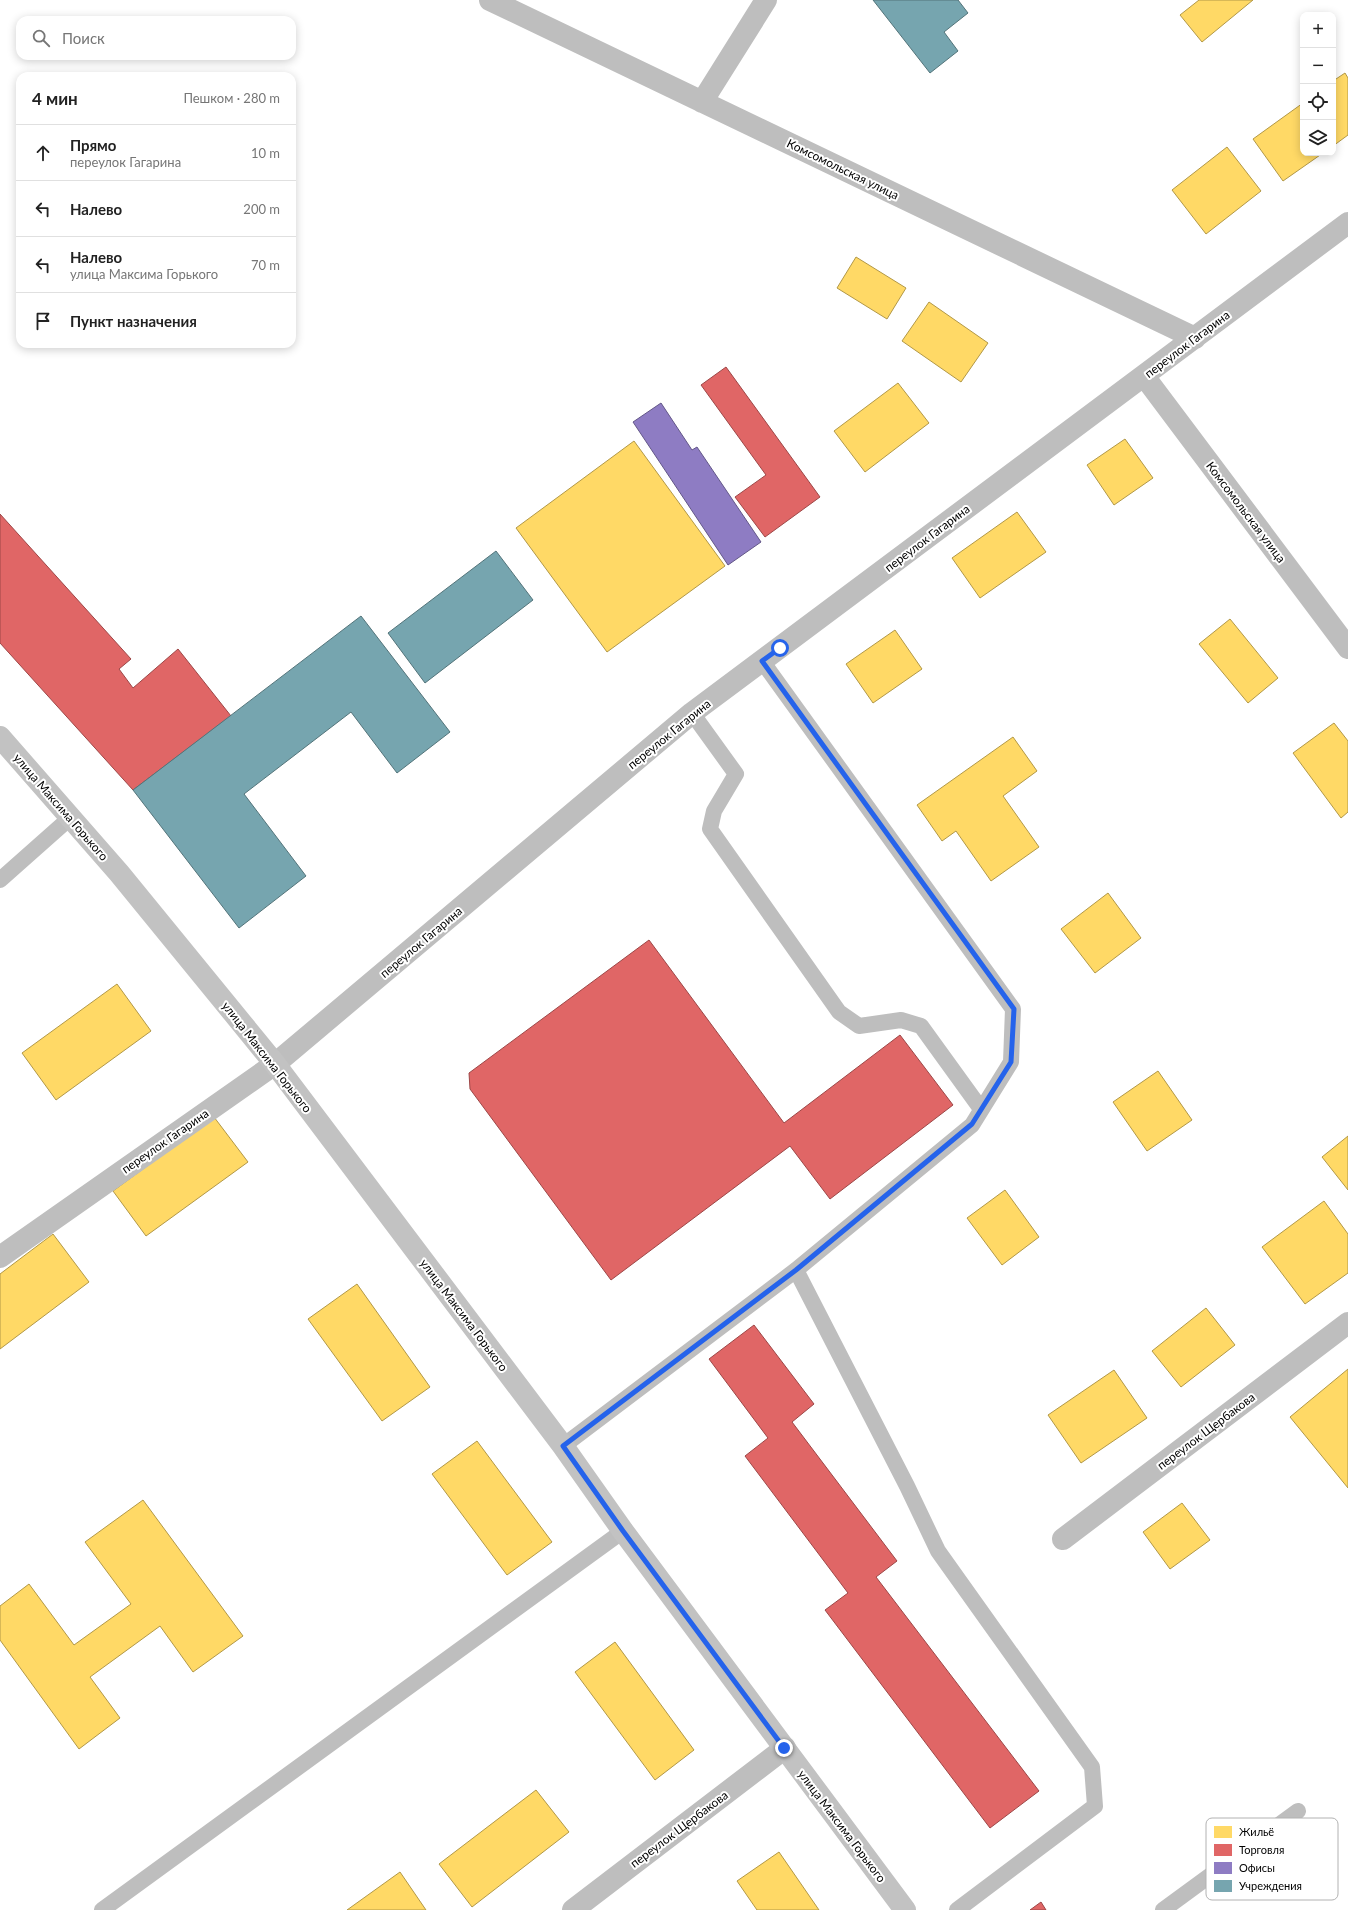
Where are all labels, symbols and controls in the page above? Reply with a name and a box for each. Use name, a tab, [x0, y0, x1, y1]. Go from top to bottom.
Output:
map controls	[1300, 12, 1336, 156]
button: +	[1300, 12, 1336, 48]
search box	[16, 16, 296, 60]
icon: search	[30, 27, 52, 49]
text: Поиск	[62, 29, 105, 47]
button: −	[1300, 48, 1336, 84]
button: locate	[1300, 84, 1336, 120]
text: 4 мин	[32, 88, 78, 109]
text: Пешком · 280 m	[183, 90, 280, 106]
button: layers	[1300, 120, 1336, 156]
street label: Комсомольская улица	[785, 135, 902, 203]
text: Прямо	[70, 136, 116, 154]
icon: ahead	[32, 142, 54, 164]
text: 10 m	[251, 145, 280, 161]
text: переулок Гагарина	[70, 154, 181, 170]
icon: left	[32, 198, 54, 220]
text: Налево	[70, 200, 122, 218]
text: 200 m	[243, 201, 280, 217]
text: Налево	[70, 248, 122, 266]
icon: left	[32, 254, 54, 276]
text: 70 m	[251, 257, 280, 273]
text: улица Максима Горького	[70, 266, 218, 282]
street label: переулок Гагарина	[1142, 307, 1232, 381]
icon: arrive	[32, 310, 54, 332]
text: Пункт назначения	[70, 312, 197, 330]
street label: Комсомольская улица	[1203, 458, 1289, 566]
street label: переулок Гагарина	[882, 501, 972, 575]
route start	[771, 639, 789, 657]
street label: переулок Гагарина	[624, 696, 714, 772]
street label: улица Максима Горького	[10, 750, 112, 864]
street label: переулок Гагарина	[377, 903, 465, 981]
street label: улица Максима Горького	[219, 998, 315, 1116]
street label: переулок Гагарина	[119, 1105, 211, 1177]
street label: улица Максима Горького	[417, 1256, 511, 1374]
street label: переулок Щербакова	[1154, 1389, 1258, 1473]
route end	[775, 1739, 793, 1757]
street label: улица Максима Горького	[795, 1767, 889, 1885]
street label: переулок Щербакова	[627, 1787, 731, 1871]
legend	[1206, 1818, 1338, 1900]
text: Жильё	[1239, 1825, 1274, 1838]
text: Торговля	[1239, 1843, 1284, 1856]
text: Офисы	[1239, 1861, 1275, 1874]
text: Учреждения	[1239, 1879, 1302, 1892]

